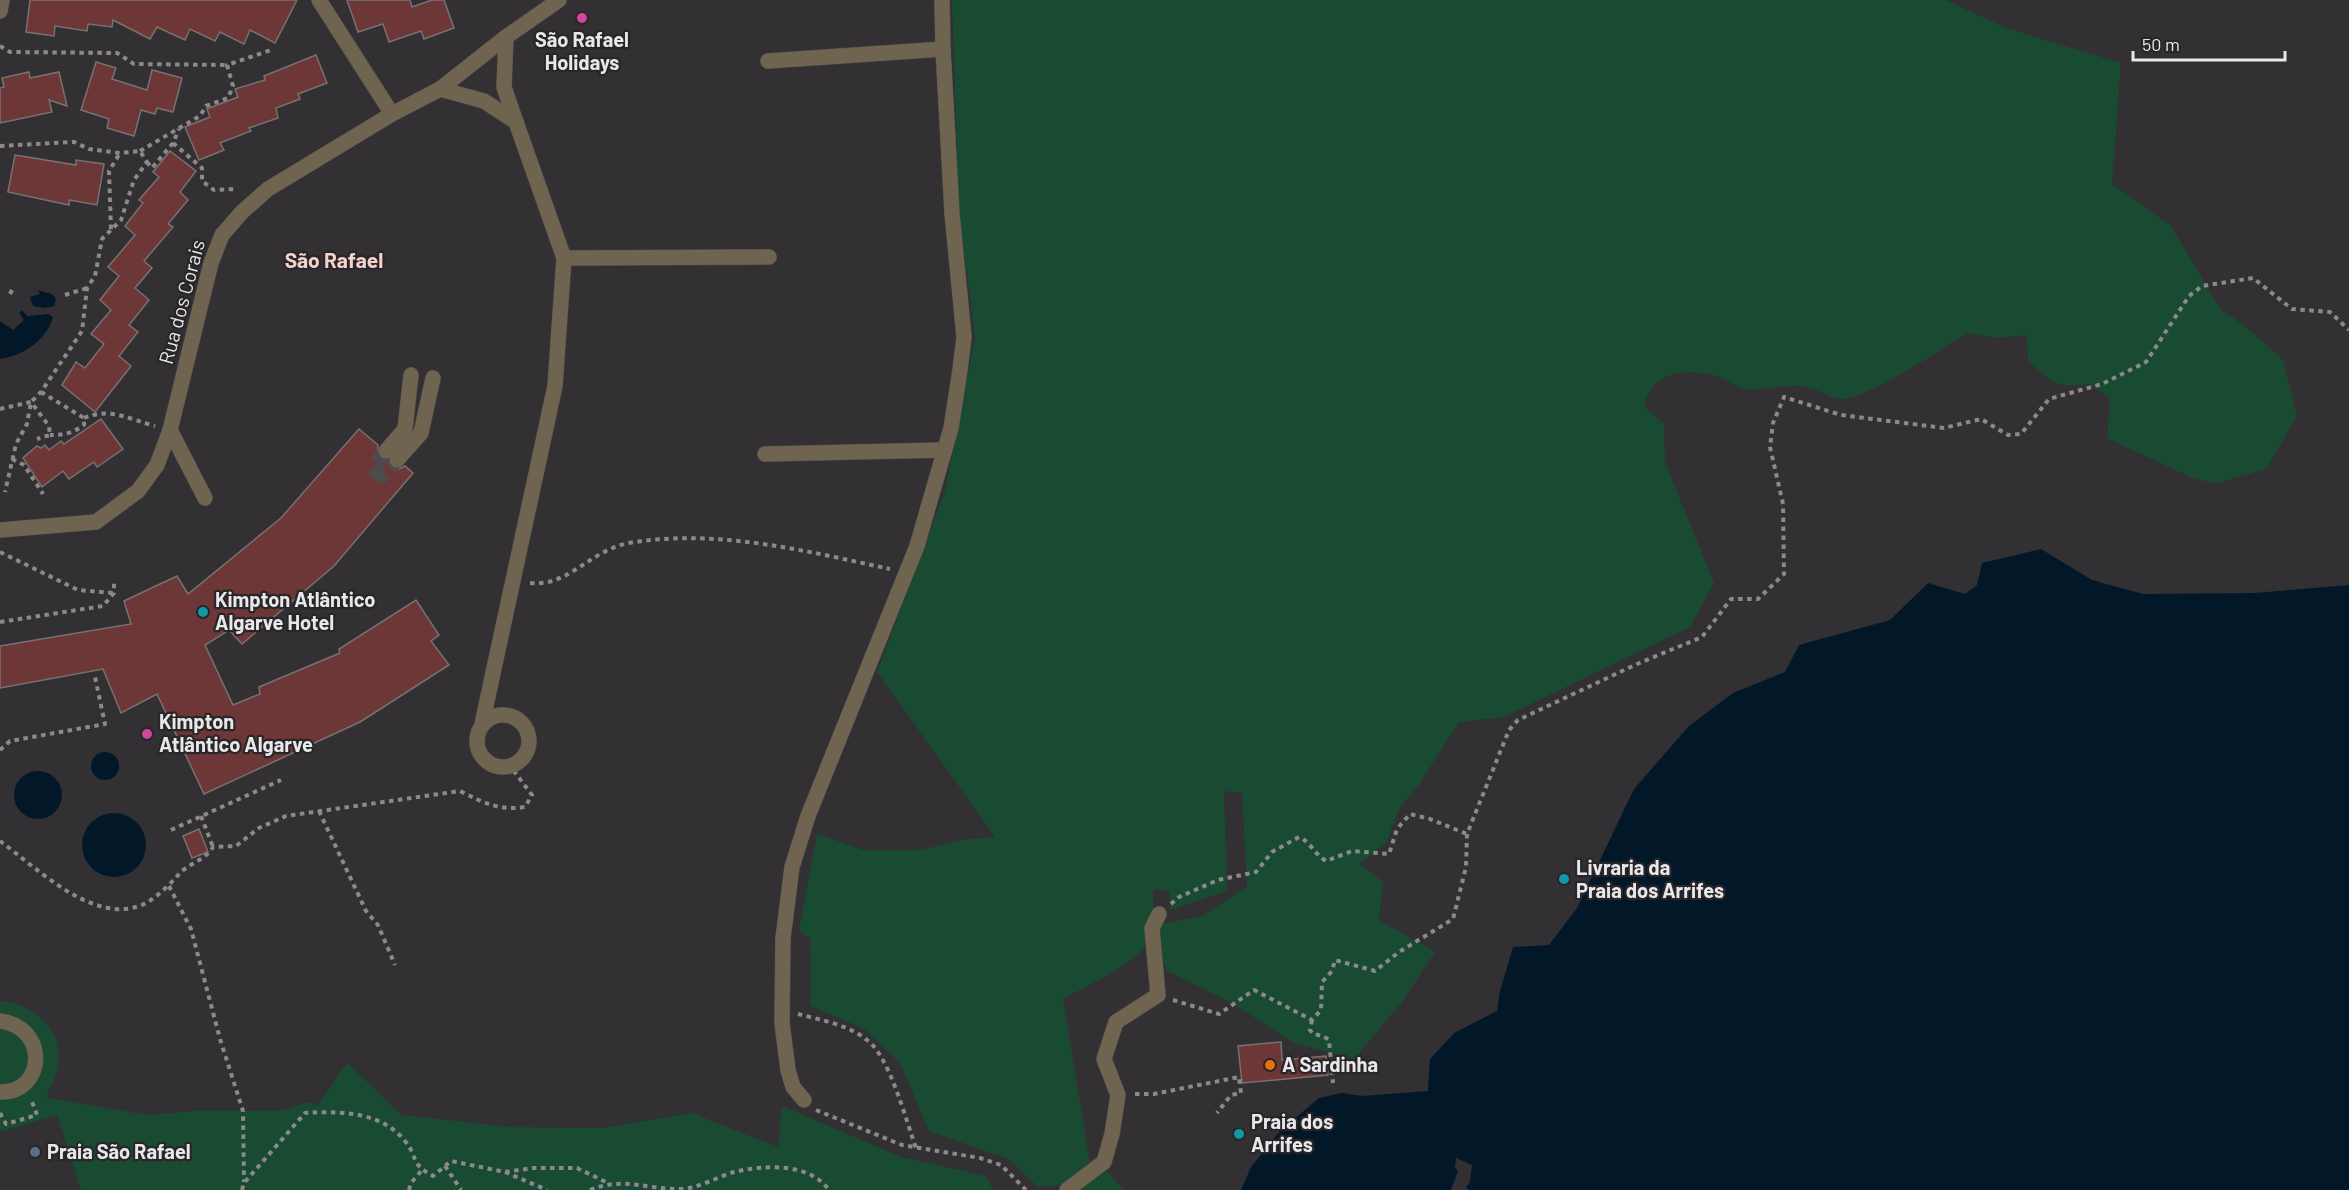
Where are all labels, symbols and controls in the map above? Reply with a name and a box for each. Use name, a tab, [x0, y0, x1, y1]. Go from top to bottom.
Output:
marker: São Rafael Holidays	[575, 11, 589, 25]
scale bar	[2133, 24, 2284, 62]
place label: São Rafael Holidays	[535, 27, 629, 74]
text: 50 m	[2142, 33, 2180, 55]
street label: Rua dos Corais	[153, 237, 209, 367]
district label: São Rafael	[285, 247, 383, 272]
place label: Kimpton Atlântico Algarve Hotel	[215, 587, 376, 634]
marker: Kimpton Atlântico Algarve Hotel	[196, 605, 210, 619]
place label: Kimpton Atlântico Algarve	[159, 709, 313, 756]
marker: Kimpton Atlântico Algarve	[140, 727, 154, 741]
place label: Livraria da Praia dos Arrifes	[1576, 855, 1724, 902]
marker: Livraria da Praia dos Arrifes	[1557, 872, 1571, 886]
place label: A Sardinha	[1282, 1052, 1378, 1076]
marker: A Sardinha	[1263, 1058, 1277, 1072]
place label: Praia dos Arrifes	[1251, 1109, 1333, 1156]
marker: Praia dos Arrifes	[1232, 1127, 1246, 1141]
place label: Praia São Rafael	[47, 1139, 191, 1163]
marker: Praia São Rafael	[28, 1145, 42, 1159]

